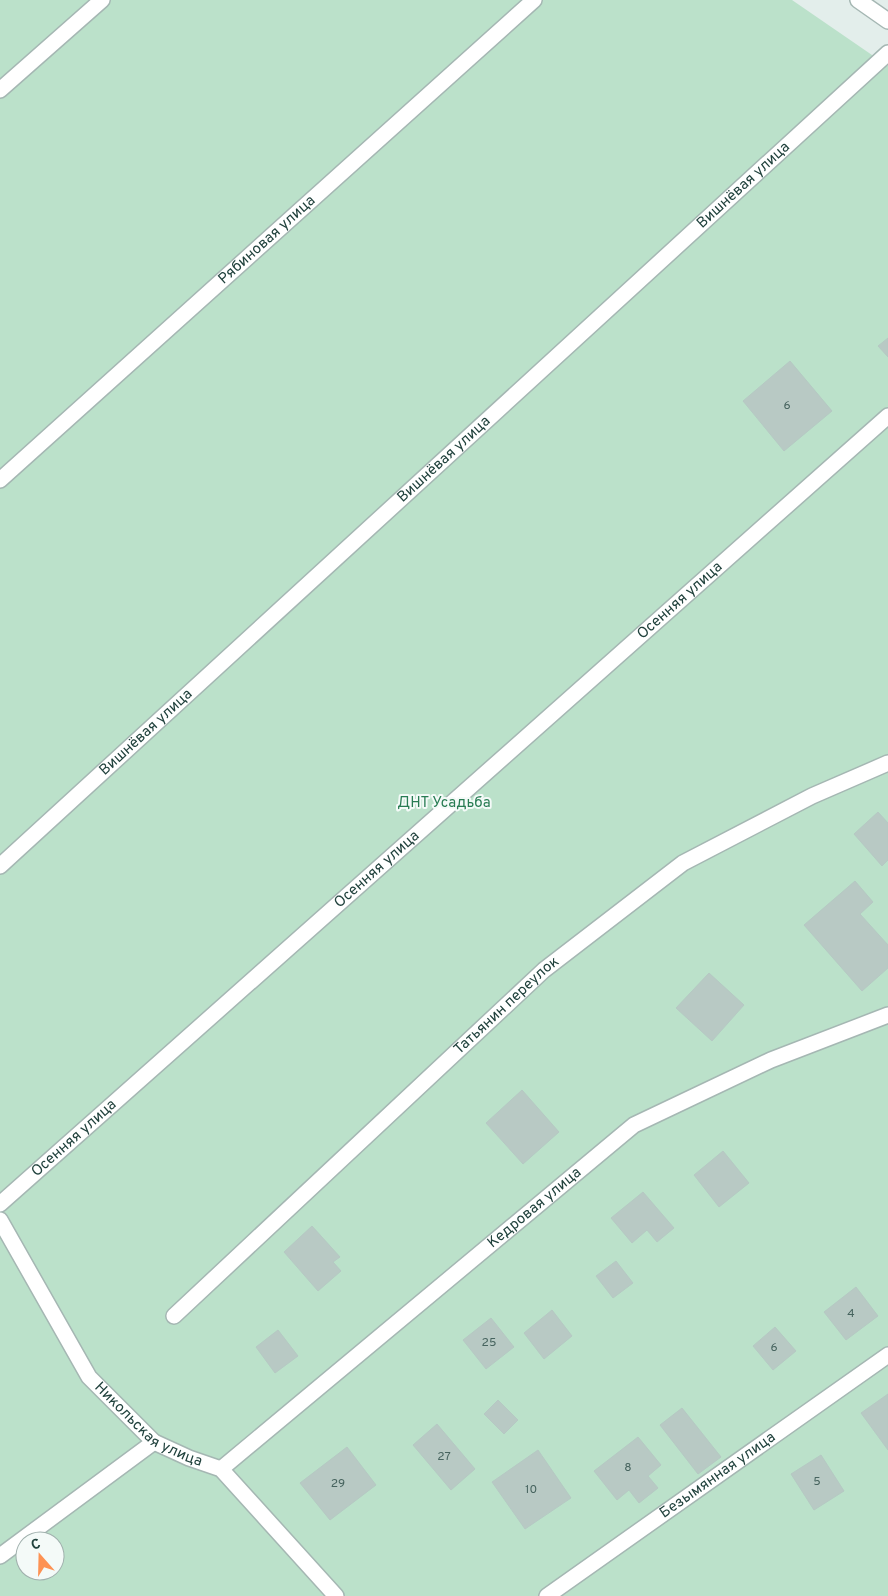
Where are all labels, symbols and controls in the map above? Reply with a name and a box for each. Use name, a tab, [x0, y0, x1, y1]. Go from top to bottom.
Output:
street label: Вишнёвая улица	[693, 138, 794, 233]
street label: Рябиновая улица	[214, 191, 320, 289]
house number: 6	[783, 398, 791, 414]
street label: Вишнёвая улица	[393, 412, 495, 507]
street label: Осенняя улица	[633, 558, 727, 644]
street label: Вишнёвая улица	[95, 685, 197, 780]
park label: ДНТ Усадьба	[397, 794, 491, 813]
street label: Осенняя улица	[330, 827, 424, 912]
street label: Татьянин переулок	[450, 952, 563, 1059]
street label: Осенняя улица	[27, 1095, 121, 1181]
street label: Кедровая улица	[484, 1163, 585, 1252]
house number: 4	[847, 1306, 855, 1322]
house number: 25	[482, 1335, 496, 1351]
house number: 6	[770, 1340, 778, 1356]
street label: Никольская улица	[90, 1378, 205, 1471]
street label: Безымянная улица	[656, 1428, 779, 1523]
house number: 27	[437, 1449, 451, 1465]
house number: 8	[624, 1460, 632, 1476]
house number: 5	[813, 1474, 821, 1490]
house number: 29	[331, 1476, 345, 1492]
house number: 10	[525, 1482, 537, 1498]
north arrow	[15, 1531, 65, 1581]
text: С	[29, 1536, 43, 1555]

